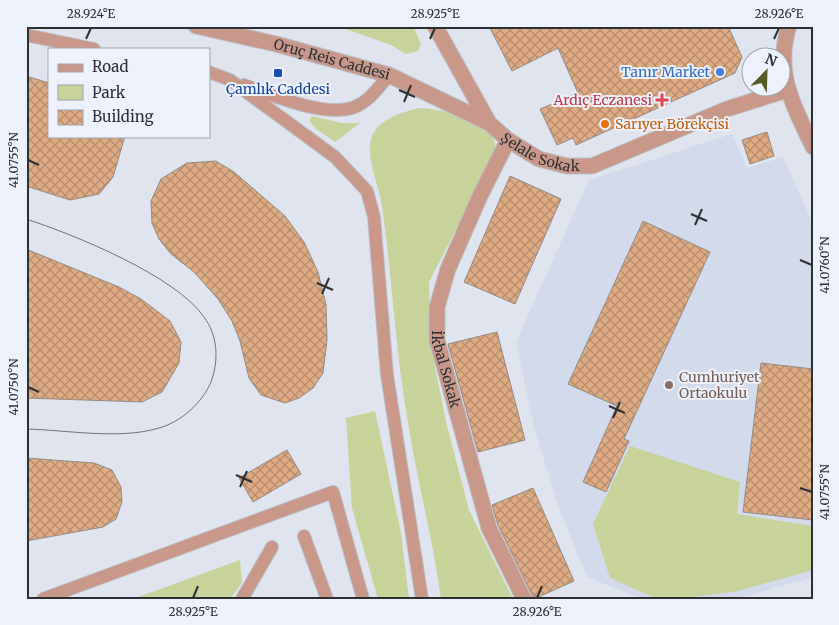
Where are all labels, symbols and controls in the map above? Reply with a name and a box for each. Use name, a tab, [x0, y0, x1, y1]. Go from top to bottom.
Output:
text: 28.924°E	[67, 6, 116, 21]
text: 28.925°E	[410, 6, 460, 21]
text: 28.926°E	[755, 6, 804, 21]
street label: Oruç Reis Caddesi	[272, 35, 393, 84]
legend	[48, 48, 210, 138]
north arrow	[742, 48, 792, 98]
text: N	[762, 50, 780, 70]
text: Road	[92, 57, 128, 76]
place label: Tanır Market	[621, 63, 711, 81]
marker: Tanır Market	[714, 66, 726, 78]
marker: Çamlık Caddesi	[272, 67, 284, 79]
place label: Çamlık Caddesi	[226, 80, 331, 98]
text: Park	[92, 83, 126, 102]
place label: Ardıç Eczanesi	[552, 91, 652, 109]
marker: Ardıç Eczanesi	[656, 94, 668, 106]
text: Building	[92, 107, 154, 126]
place label: Sarıyer Börekçisi	[615, 115, 729, 133]
marker: Sarıyer Börekçisi	[599, 118, 611, 130]
street label: Şelale Sokak	[497, 129, 580, 176]
text: 41.0755°N	[6, 131, 21, 188]
text: 41.0760°N	[817, 236, 832, 294]
street label: İkbal Sokak	[428, 330, 464, 410]
text: 41.0750°N	[6, 358, 21, 416]
place label: Cumhuriyet Ortaokulu	[679, 368, 760, 402]
marker: Cumhuriyet Ortaokulu	[663, 379, 675, 391]
text: 41.0755°N	[817, 463, 832, 520]
text: 28.925°E	[168, 604, 218, 619]
text: 28.926°E	[513, 604, 562, 619]

